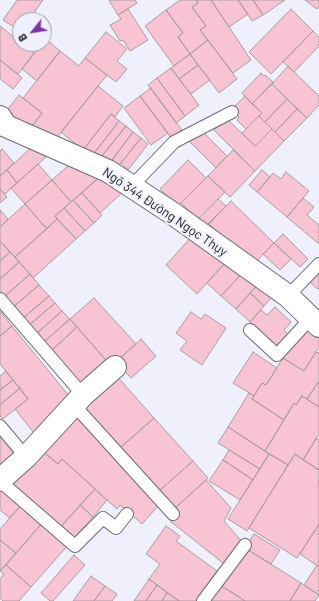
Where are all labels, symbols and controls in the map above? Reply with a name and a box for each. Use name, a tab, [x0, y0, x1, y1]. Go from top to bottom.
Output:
north arrow	[12, 12, 52, 52]
text: B	[15, 32, 29, 44]
street label: Ngõ 344 Đường Ngọc Thụy	[99, 164, 231, 260]

